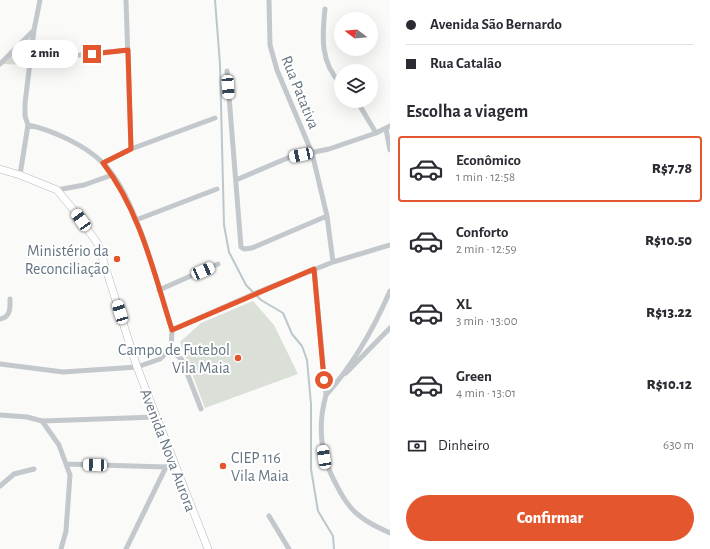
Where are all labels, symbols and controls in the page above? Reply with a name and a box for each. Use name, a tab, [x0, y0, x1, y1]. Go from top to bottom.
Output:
north arrow	[334, 12, 378, 56]
map controls	[334, 12, 378, 108]
text: Avenida São Bernardo	[430, 17, 562, 32]
callout: 2 min	[12, 40, 78, 68]
route end	[83, 45, 101, 63]
text: 2 min	[30, 47, 60, 60]
street label: Rua Patativa	[278, 53, 322, 131]
text: Rua Catalão	[430, 56, 502, 71]
button: layers	[334, 64, 378, 108]
car	[221, 75, 235, 99]
text: Escolha a viagem	[406, 103, 528, 121]
car	[288, 147, 314, 163]
icon: car	[408, 151, 444, 187]
text: Econômico	[456, 153, 521, 168]
text: R$7.78	[652, 161, 692, 176]
text: 1 min · 12:58	[456, 171, 515, 184]
car	[69, 207, 93, 233]
icon: car	[408, 223, 444, 259]
text: Conforto	[456, 225, 508, 240]
text: R$10.50	[645, 233, 692, 248]
place label: Ministério da Reconciliação	[25, 243, 109, 277]
text: 2 min · 12:59	[456, 243, 517, 256]
marker: Ministério da Reconciliação	[112, 254, 122, 264]
car	[190, 261, 216, 281]
icon: car	[408, 295, 444, 331]
text: XL	[456, 297, 472, 312]
car	[111, 299, 129, 325]
text: R$13.22	[646, 305, 692, 320]
text: 3 min · 13:00	[456, 315, 518, 328]
place label: Campo de Futebol Vila Maia	[118, 342, 230, 376]
marker: Campo de Futebol Vila Maia	[233, 353, 243, 363]
icon: car	[408, 367, 444, 403]
text: Green	[456, 369, 492, 384]
route start	[315, 371, 333, 389]
text: R$10.12	[647, 377, 692, 392]
street label: Avenida Nova Aurora	[137, 387, 199, 514]
text: 4 min · 13:01	[456, 387, 516, 400]
icon: cash	[406, 435, 428, 457]
text: Dinheiro	[438, 438, 490, 453]
text: 630 m	[663, 439, 694, 452]
car	[316, 444, 332, 470]
place label: CIEP 116 Vila Maia	[231, 450, 289, 484]
car	[83, 459, 107, 471]
marker: CIEP 116 Vila Maia	[218, 461, 228, 471]
button: Confirmar	[406, 495, 694, 541]

